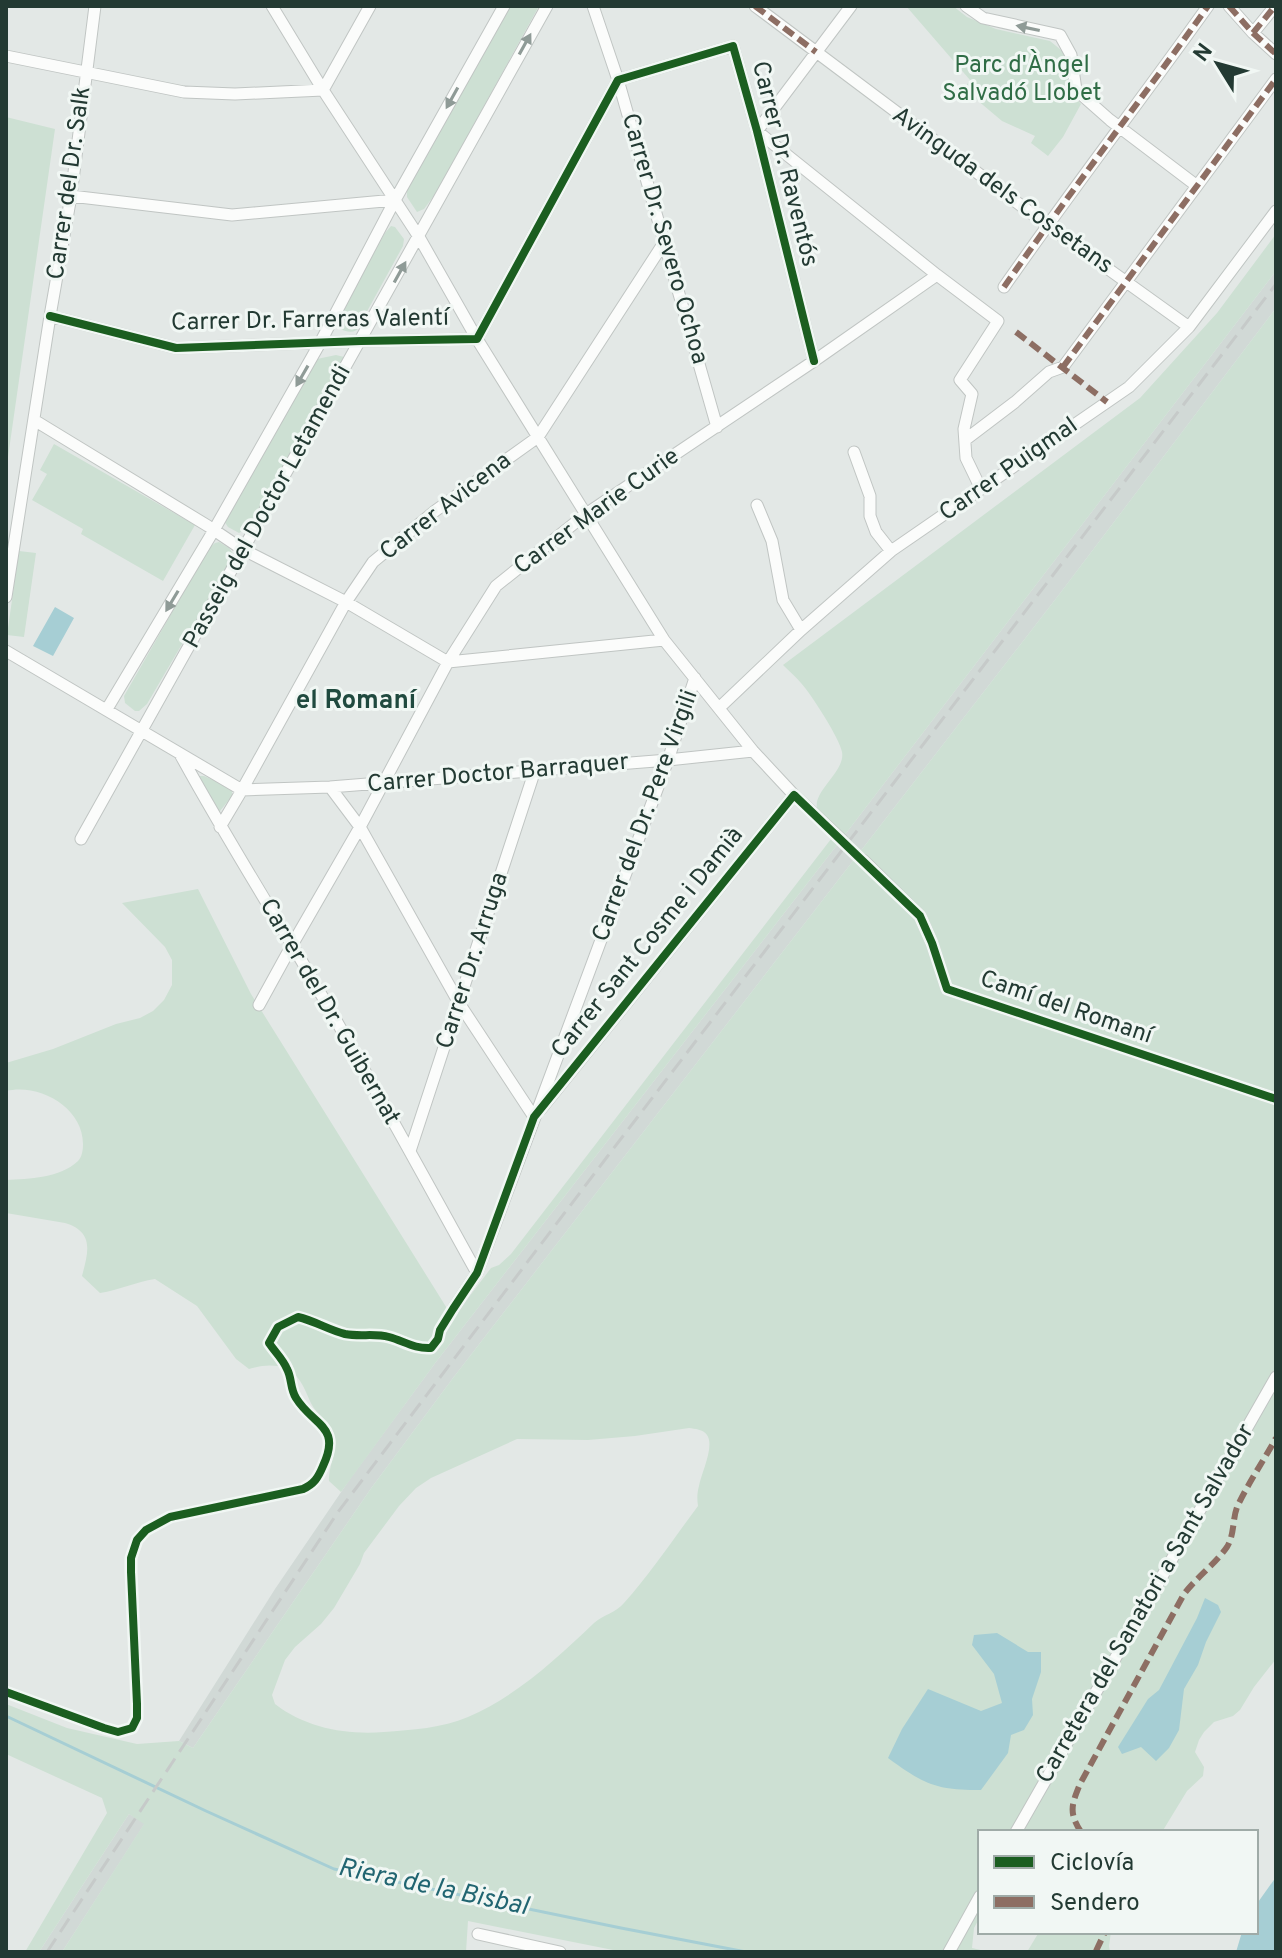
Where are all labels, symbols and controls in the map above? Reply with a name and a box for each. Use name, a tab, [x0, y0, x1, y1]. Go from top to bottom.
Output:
one-way arrow	[1015, 21, 1040, 34]
north arrow	[1178, 24, 1258, 104]
one-way arrow	[518, 33, 532, 55]
text: N	[1188, 39, 1220, 68]
park label: Parc d'Àngel Salvadó Llobet	[942, 49, 1102, 109]
street label: Carrer Dr. Raventós	[744, 58, 824, 270]
street label: Carrer del Dr. Salk	[42, 84, 98, 282]
one-way arrow	[445, 87, 459, 110]
street label: Avinguda dels Cossetans	[886, 101, 1118, 281]
street label: Carrer Dr. Severo Ochoa	[614, 110, 714, 368]
one-way arrow	[393, 260, 406, 283]
street label: Carrer Dr. Farreras Valentí	[171, 304, 451, 338]
street label: Passeig del Doctor Letamendi	[177, 360, 359, 654]
one-way arrow	[295, 365, 309, 387]
street label: Carrer Puigmal	[934, 411, 1084, 529]
street label: Carrer Marie Curie	[508, 442, 686, 582]
street label: Carrer Avicena	[374, 446, 518, 568]
one-way arrow	[165, 590, 179, 612]
district label: el Romaní	[296, 685, 418, 718]
street label: Carrer del Dr. Pere Virgili	[586, 686, 706, 946]
street label: Carrer Doctor Barraquer	[366, 748, 630, 800]
street label: Carrer Sant Cosme i Damià	[546, 821, 750, 1065]
street label: Carrer Dr. Arruga	[430, 869, 516, 1053]
street label: Carrer del Dr. Guibernat	[252, 894, 406, 1130]
street label: Camí del Romaní	[976, 964, 1158, 1052]
street label: Carretera del Sanatori a Sant Salvador	[1030, 1419, 1262, 1789]
legend	[978, 1830, 1258, 1934]
text: Ciclovía	[1050, 1849, 1134, 1879]
water label: Riera de la Bisbal	[335, 1852, 532, 1925]
text: Sendero	[1050, 1889, 1140, 1919]

